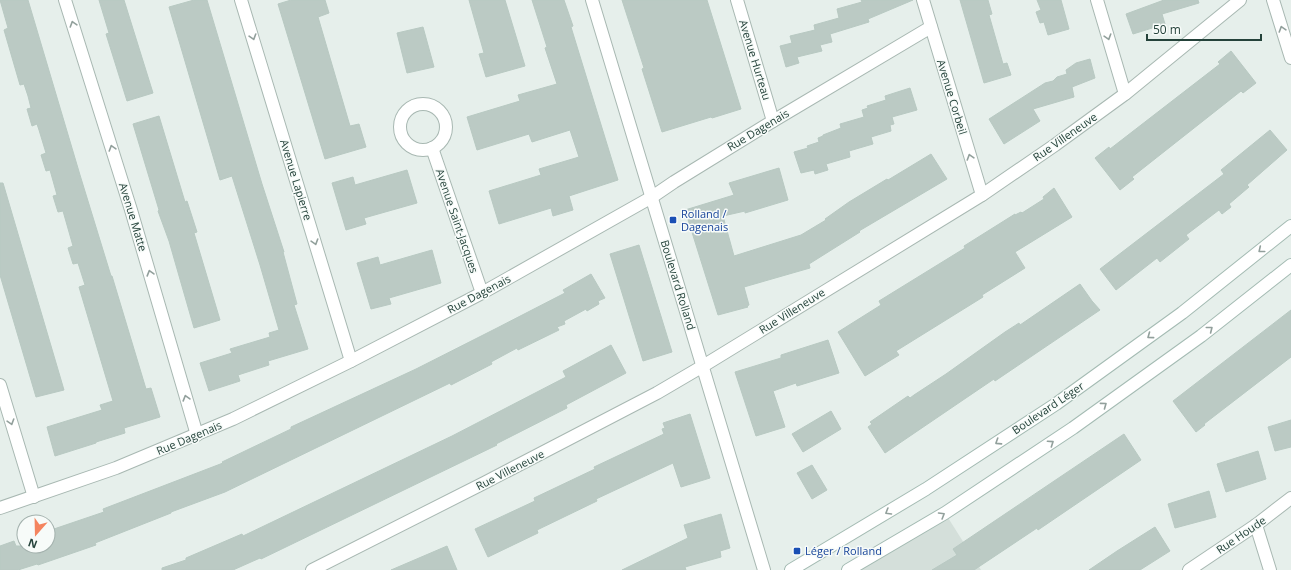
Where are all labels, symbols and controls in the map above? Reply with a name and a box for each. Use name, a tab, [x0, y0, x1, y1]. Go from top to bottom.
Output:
scale bar	[1147, 16, 1261, 42]
street label: Avenue Hurteau	[736, 18, 775, 102]
one-way arrow	[69, 21, 78, 28]
text: 50 m	[1153, 21, 1181, 38]
one-way arrow	[1278, 26, 1287, 33]
one-way arrow	[248, 34, 257, 41]
one-way arrow	[1103, 34, 1112, 41]
street label: Avenue Corbeil	[934, 58, 971, 136]
street label: Rue Dagenais	[724, 105, 791, 154]
street label: Rue Villeneuve	[1030, 109, 1100, 164]
street label: Avenue Lapierre	[277, 138, 316, 222]
one-way arrow	[108, 145, 117, 152]
one-way arrow	[966, 154, 975, 161]
street label: Avenue Saint-Jacques	[433, 167, 482, 275]
street label: Avenue Matte	[116, 181, 151, 253]
place label: Rolland / Dagenais	[681, 206, 728, 234]
marker: Rolland / Dagenais	[668, 215, 678, 225]
one-way arrow	[310, 238, 319, 245]
street label: Boulevard Rolland	[658, 238, 699, 332]
one-way arrow	[1258, 246, 1265, 253]
one-way arrow	[146, 270, 155, 277]
street label: Rue Dagenais	[444, 271, 513, 317]
street label: Rue Villeneuve	[756, 284, 828, 337]
one-way arrow	[1205, 327, 1212, 334]
one-way arrow	[1148, 331, 1155, 338]
street label: Boulevard Léger	[1009, 378, 1087, 437]
one-way arrow	[182, 394, 191, 401]
one-way arrow	[1100, 403, 1107, 410]
street label: Rue Dagenais	[154, 417, 224, 458]
one-way arrow	[6, 419, 15, 426]
one-way arrow	[995, 437, 1002, 445]
one-way arrow	[1046, 441, 1053, 448]
street label: Rue Villeneuve	[473, 446, 547, 493]
one-way arrow	[885, 507, 892, 515]
street label: Rue Houde	[1213, 512, 1269, 557]
one-way arrow	[938, 513, 945, 520]
north arrow	[16, 514, 56, 554]
text: N	[26, 535, 39, 552]
place label: Léger / Rolland	[805, 543, 882, 558]
marker: Léger / Rolland	[792, 546, 802, 556]

